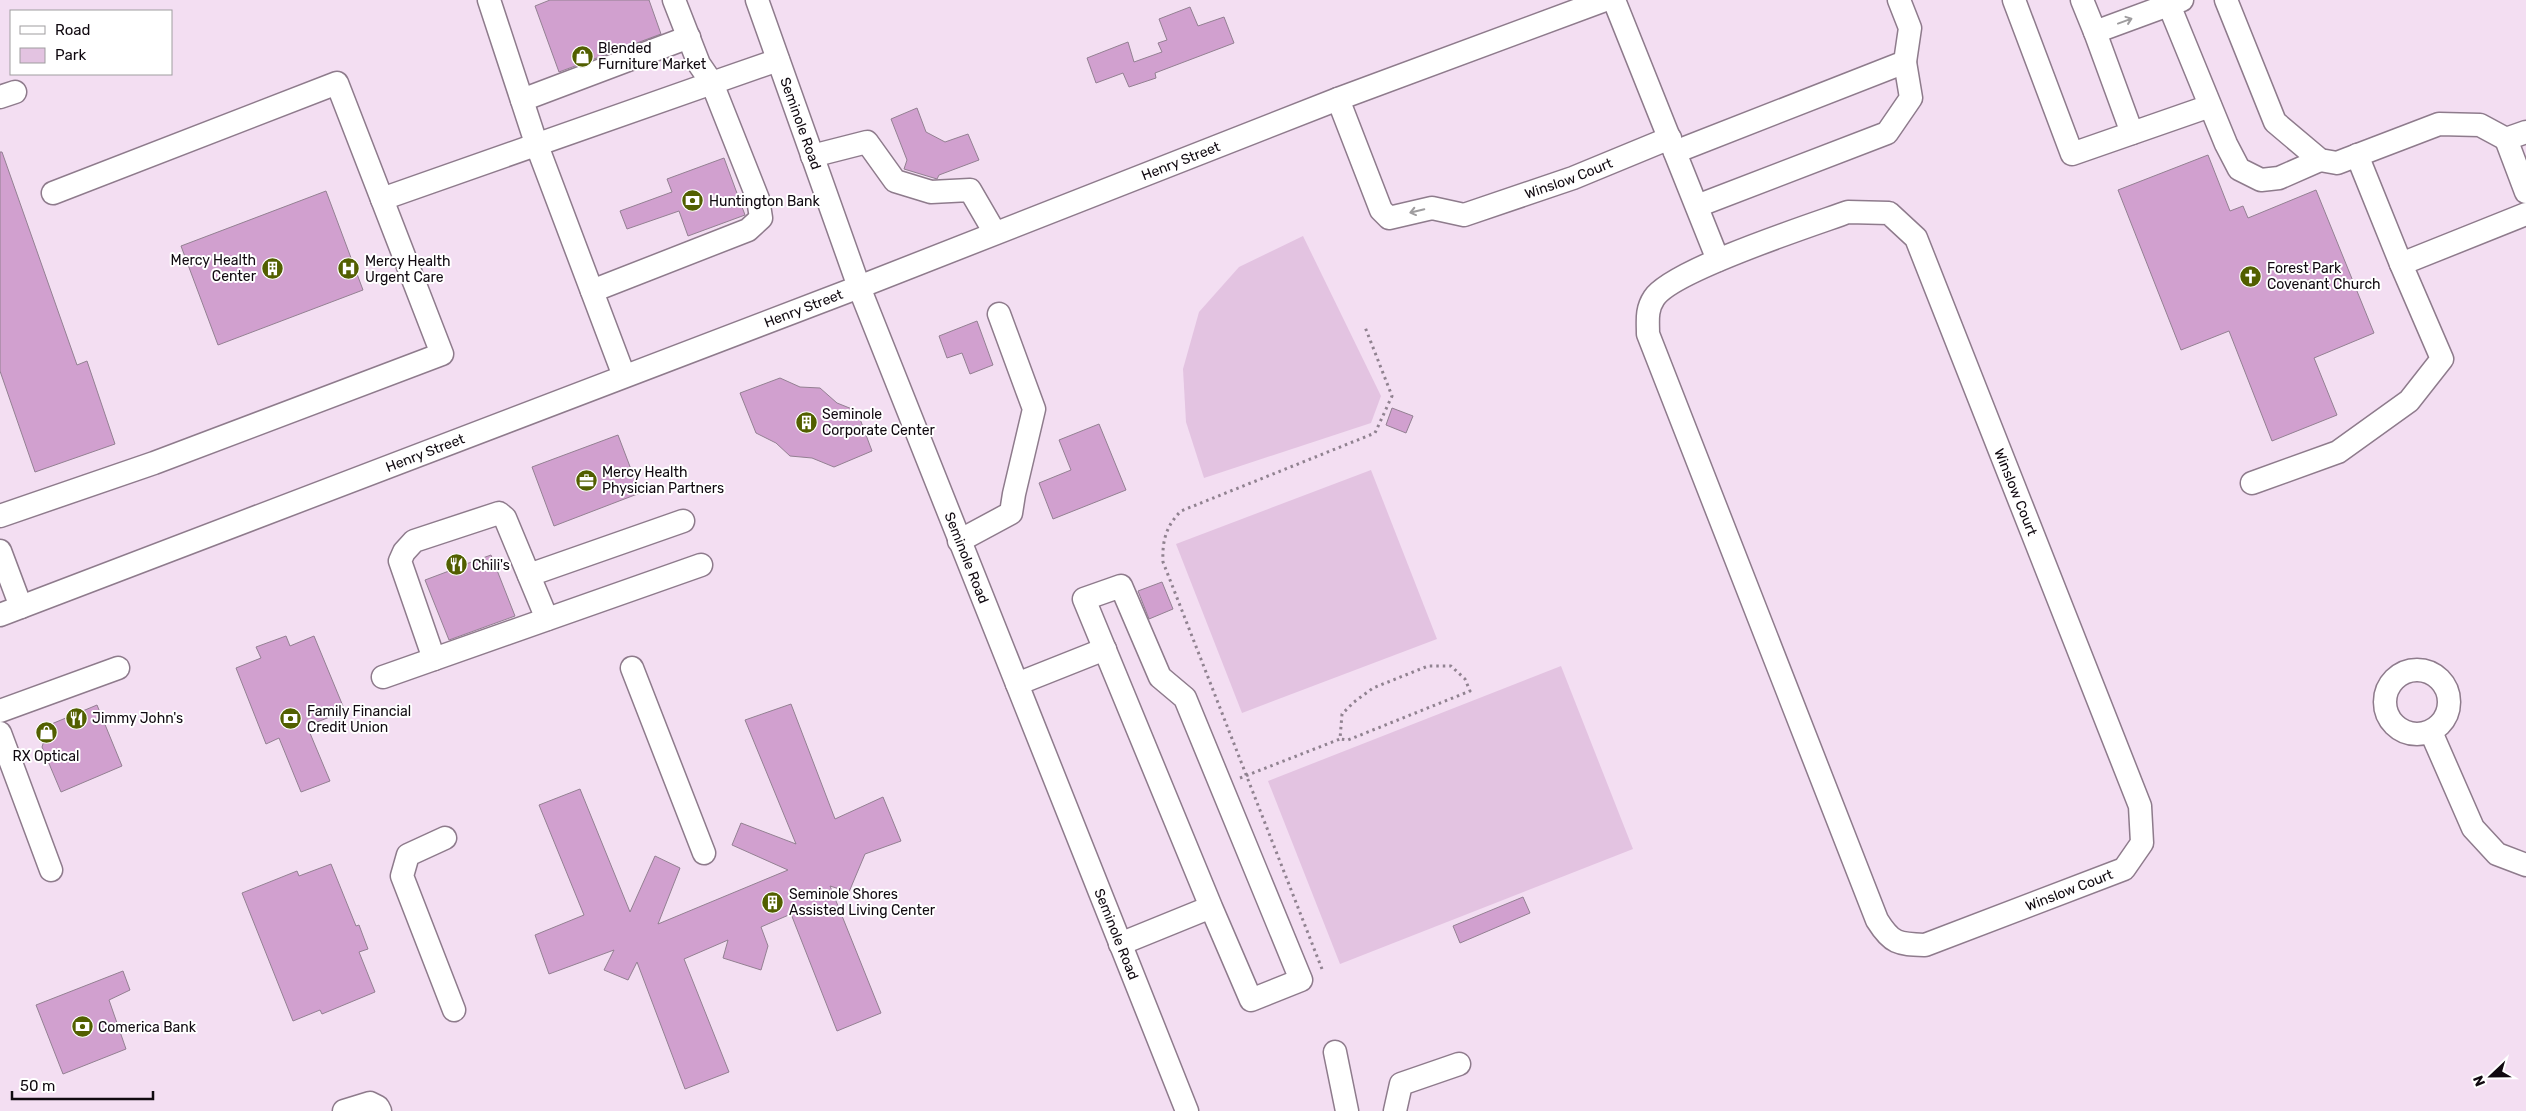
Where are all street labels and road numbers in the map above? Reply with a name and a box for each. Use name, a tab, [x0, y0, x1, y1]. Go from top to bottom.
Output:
street label: Seminole Road	[776, 75, 825, 172]
street label: Henry Street	[1139, 138, 1223, 184]
street label: Winslow Court	[1523, 154, 1616, 203]
street label: Henry Street	[762, 286, 846, 331]
street label: Henry Street	[383, 430, 468, 476]
street label: Winslow Court	[1990, 446, 2041, 539]
street label: Seminole Road	[941, 510, 992, 606]
street label: Winslow Court	[2023, 866, 2116, 915]
street label: Seminole Road	[1090, 886, 1142, 982]

